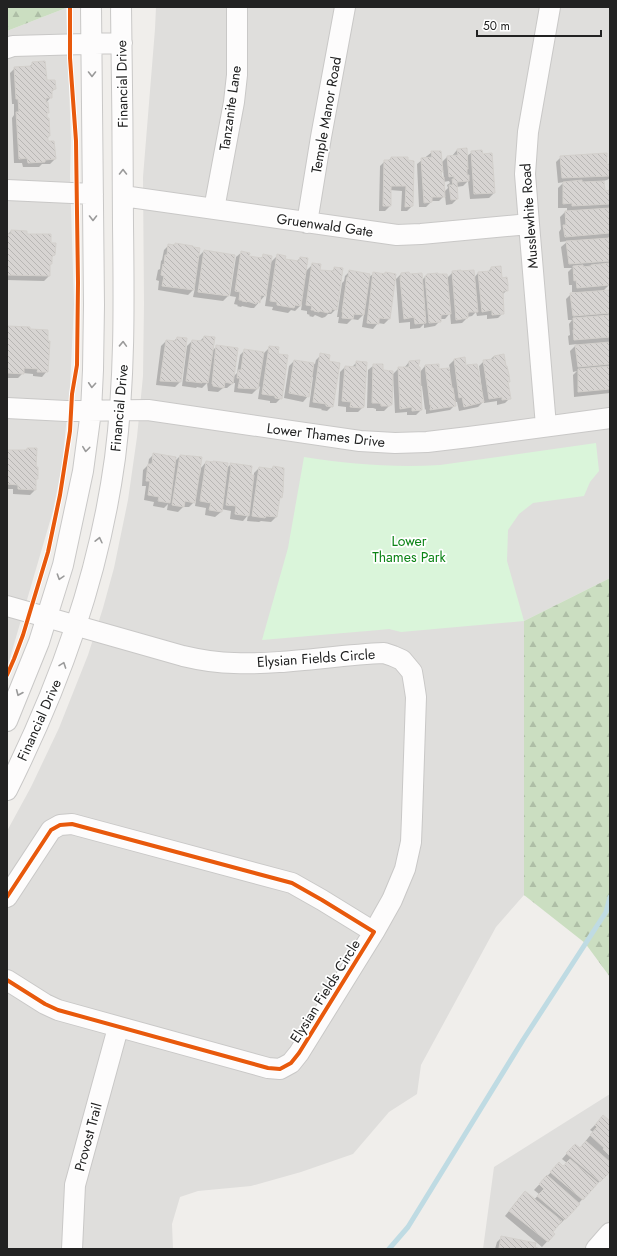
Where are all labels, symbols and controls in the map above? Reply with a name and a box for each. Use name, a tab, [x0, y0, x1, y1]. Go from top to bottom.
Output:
scale bar	[477, 12, 601, 38]
text: 50 m	[483, 17, 510, 35]
street label: Financial Drive	[111, 40, 133, 128]
street label: Temple Manor Road	[306, 55, 346, 175]
street label: Tanzanite Lane	[214, 64, 246, 152]
one-way arrow	[88, 71, 96, 77]
street label: Musslewhite Road	[515, 163, 543, 269]
one-way arrow	[119, 169, 127, 175]
street label: Gruenwald Gate	[275, 208, 375, 242]
one-way arrow	[89, 215, 97, 221]
one-way arrow	[119, 341, 128, 347]
street label: Financial Drive	[105, 363, 133, 453]
one-way arrow	[88, 382, 97, 388]
street label: Lower Thames Drive	[266, 418, 386, 452]
one-way arrow	[81, 446, 90, 452]
park label: Lower Thames Park	[372, 531, 447, 567]
one-way arrow	[95, 537, 103, 544]
one-way arrow	[56, 573, 65, 580]
street label: Elysian Fields Circle	[256, 644, 376, 672]
one-way arrow	[58, 662, 66, 669]
street label: Financial Drive	[12, 676, 66, 764]
one-way arrow	[15, 689, 23, 696]
street label: Elysian Fields Circle	[285, 935, 365, 1047]
street label: Provost Trail	[69, 1101, 107, 1173]

